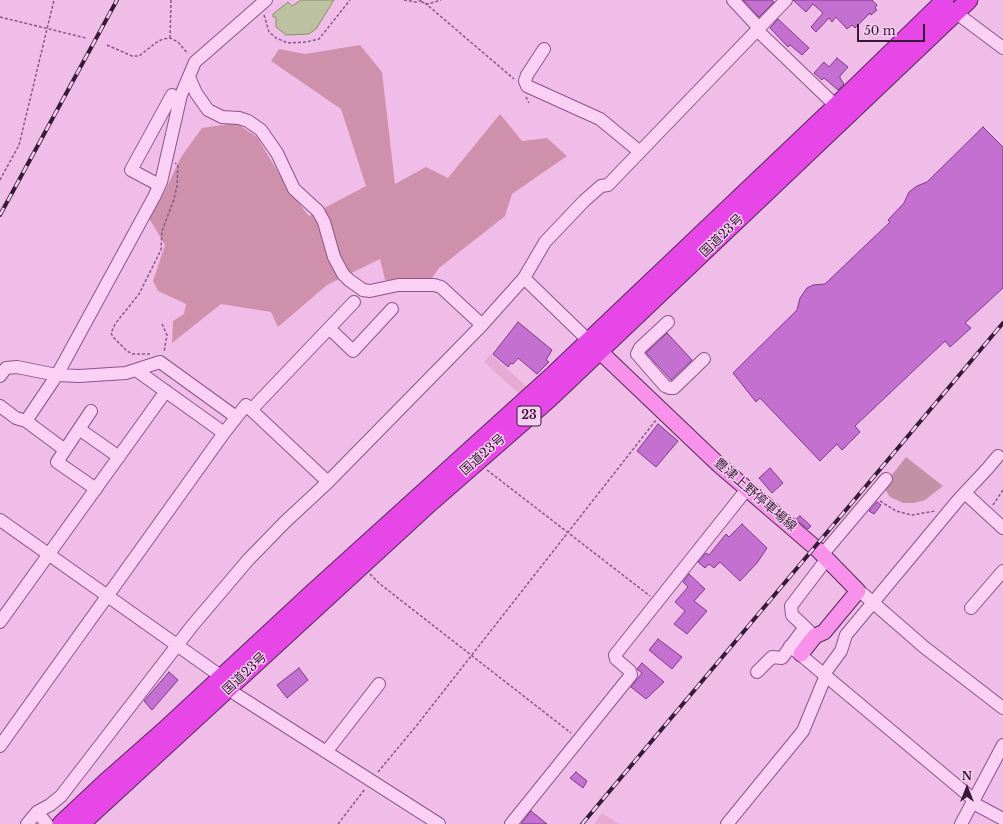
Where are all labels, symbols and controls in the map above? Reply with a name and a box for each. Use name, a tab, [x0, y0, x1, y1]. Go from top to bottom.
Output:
scale bar	[859, 16, 927, 42]
text: 50 m	[864, 23, 896, 38]
street label: 国道23号	[697, 211, 747, 261]
road number: 23	[517, 406, 541, 426]
street label: 国道23号	[457, 431, 509, 479]
street label: 豊津上野停車場線	[711, 455, 799, 535]
street label: 国道23号	[220, 650, 270, 698]
north arrow	[947, 768, 987, 808]
text: N	[962, 769, 972, 783]

